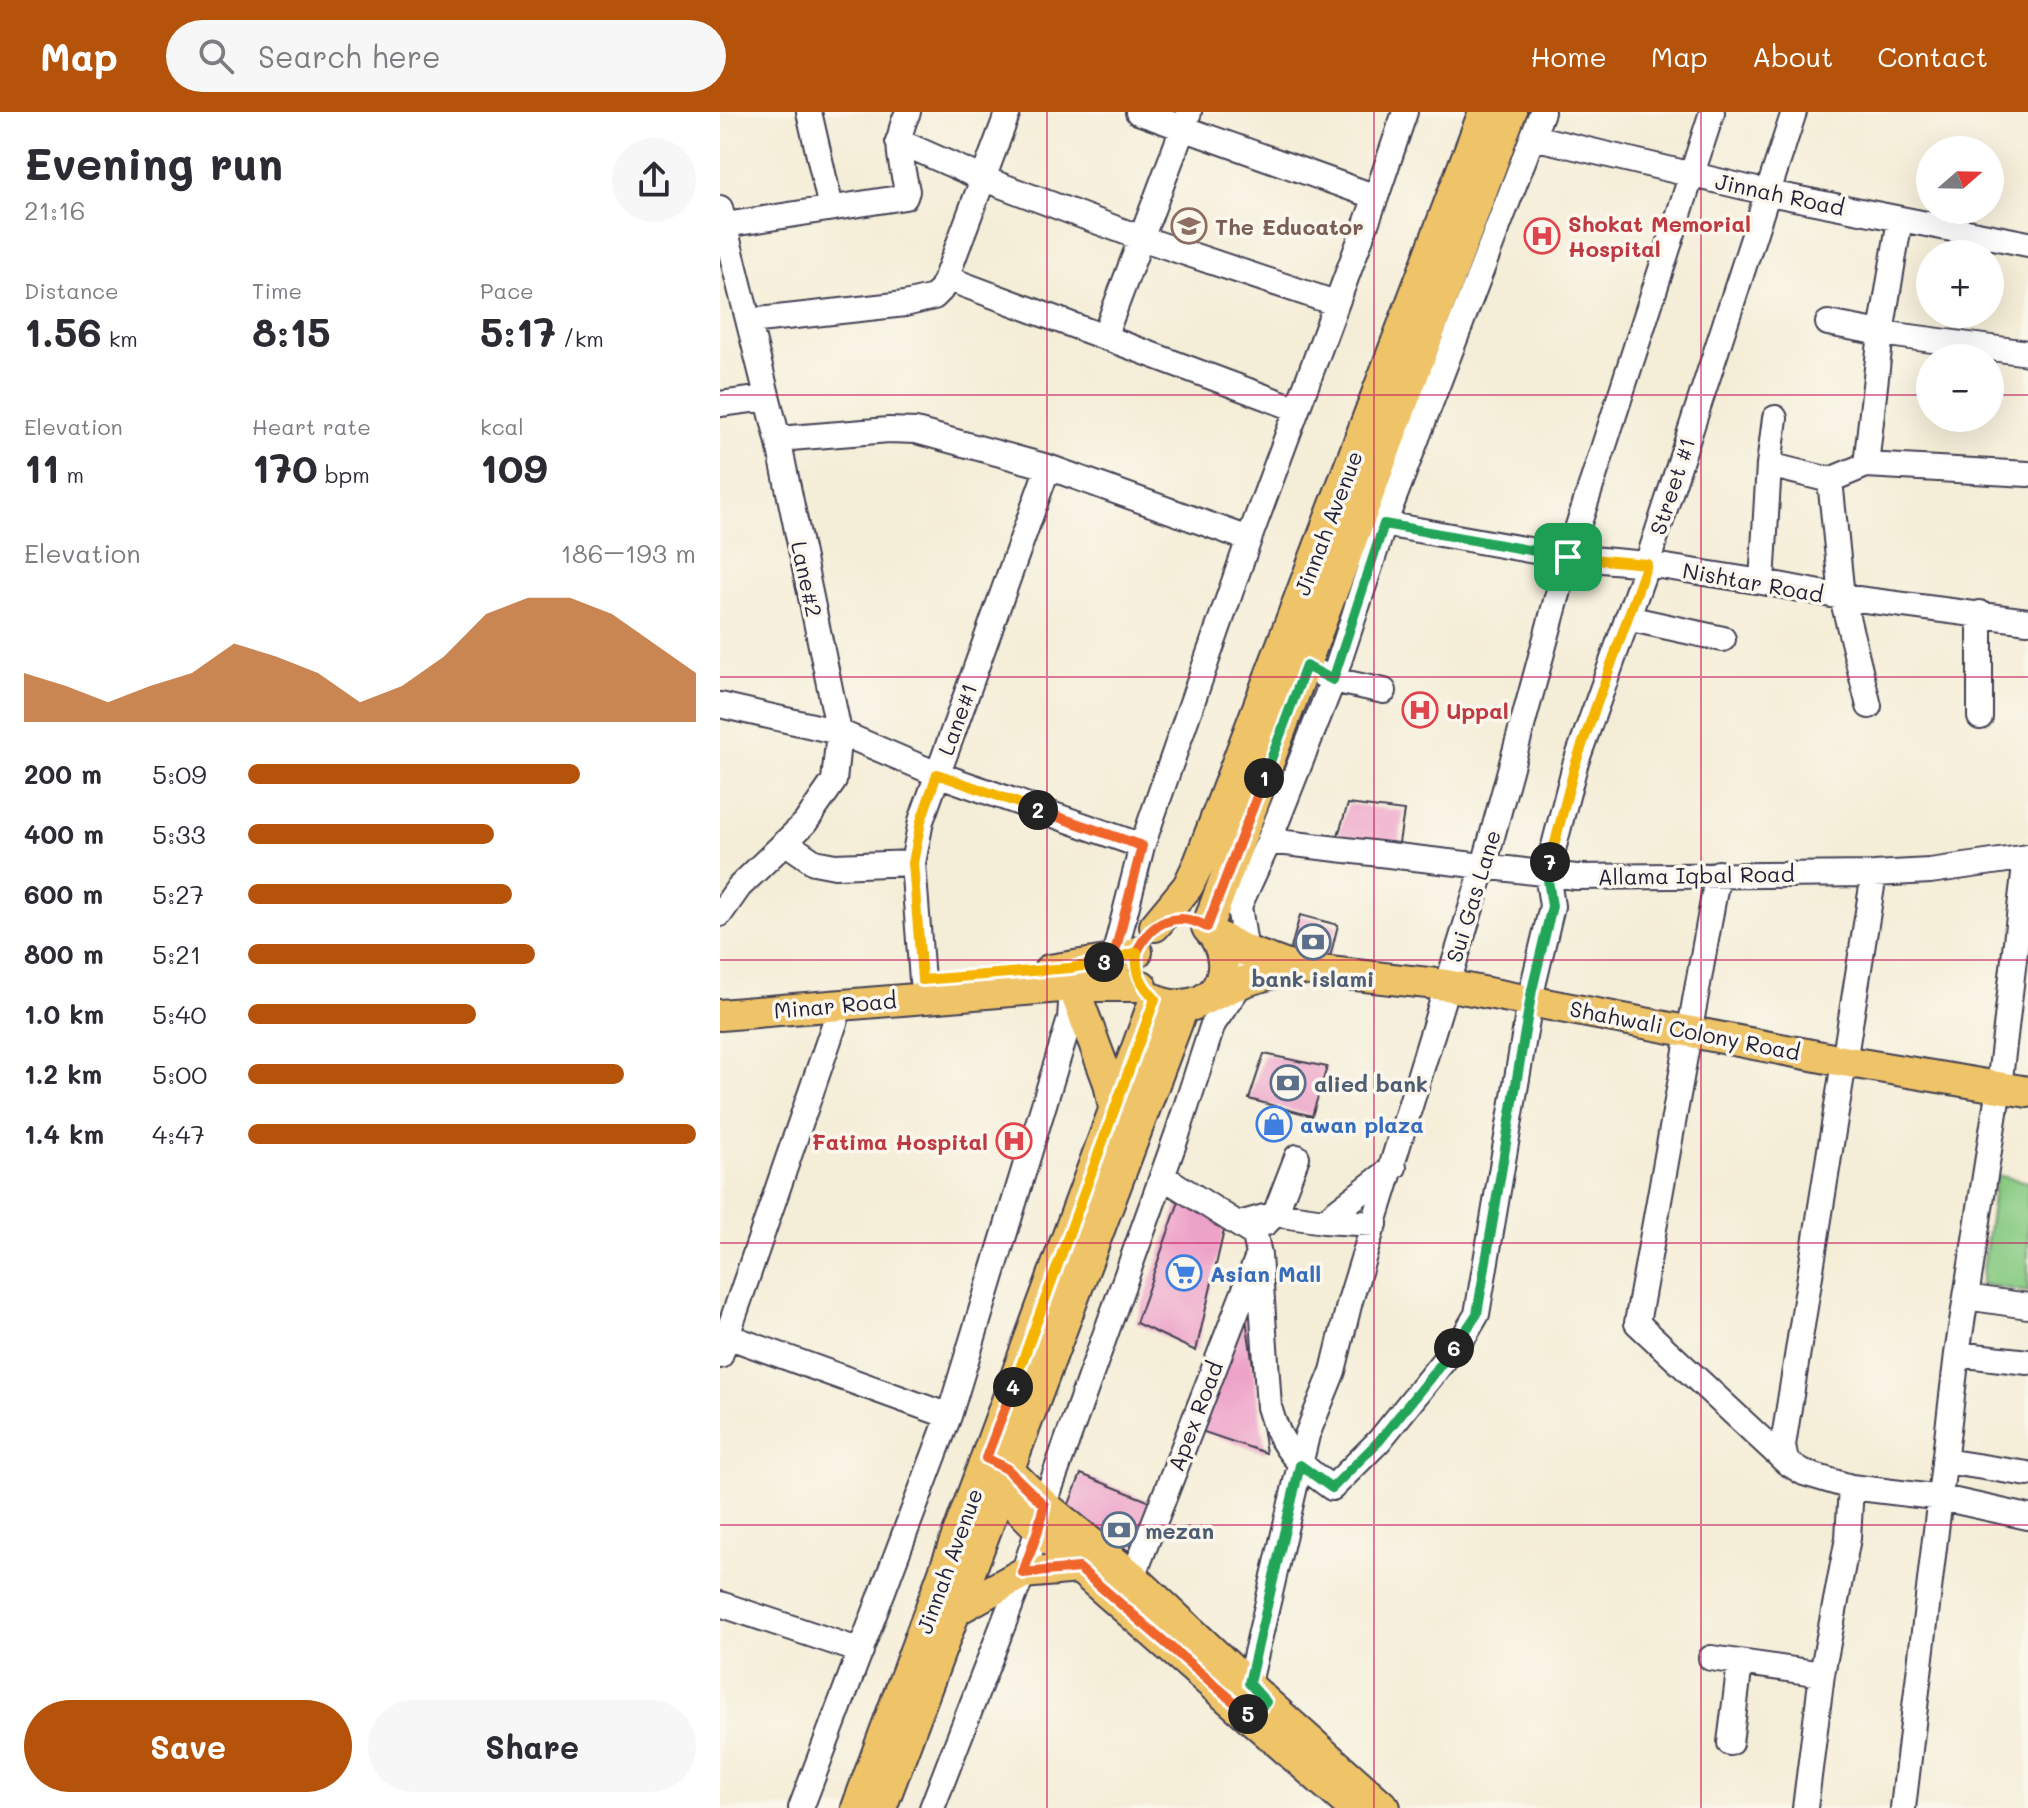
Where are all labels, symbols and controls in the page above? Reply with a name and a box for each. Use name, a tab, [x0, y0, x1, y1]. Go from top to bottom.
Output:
search box	[166, 20, 726, 92]
text: Map	[40, 31, 118, 81]
icon: search	[194, 34, 238, 78]
text: Search here	[258, 36, 441, 76]
text: Home	[1531, 38, 1607, 74]
text: Map	[1651, 38, 1708, 74]
text: About	[1752, 38, 1833, 74]
text: Contact	[1877, 38, 1988, 74]
text: Evening run	[24, 134, 283, 191]
north arrow	[1916, 136, 2004, 224]
map controls	[1916, 136, 2004, 432]
button: share	[612, 138, 696, 222]
street label: Jinnah Road	[1713, 166, 1847, 222]
text: 21:16	[24, 193, 86, 227]
school or university icon: The Educator	[1170, 207, 1208, 245]
place label: Shokat Memorial Hospital	[1568, 209, 1751, 263]
place label: The Educator	[1215, 212, 1364, 241]
hospital icon: Shokat Memorial Hospital	[1523, 217, 1561, 255]
button: +	[1916, 240, 2004, 328]
text: Distance	[24, 276, 119, 305]
text: Time	[252, 276, 302, 305]
text: Pace	[480, 276, 534, 305]
text: 1.56	[24, 305, 102, 357]
text: 8:15	[252, 305, 331, 357]
text: 5:17	[480, 305, 556, 357]
text: km	[102, 324, 138, 353]
text: /km	[556, 324, 604, 353]
button: −	[1916, 344, 2004, 432]
text: Elevation	[24, 412, 123, 441]
text: Heart rate	[252, 412, 371, 441]
text: kcal	[480, 412, 524, 441]
street label: Street #1	[1643, 434, 1701, 538]
text: 11	[24, 441, 59, 493]
text: 170	[252, 441, 318, 493]
text: 109	[480, 441, 547, 493]
street label: Jinnah Avenue	[1287, 447, 1369, 599]
text: m	[59, 460, 84, 489]
text: bpm	[318, 460, 370, 489]
pin	[1534, 523, 1602, 591]
icon: arrive	[1546, 535, 1590, 579]
text: Elevation	[24, 536, 141, 570]
text: 186–193 m	[560, 536, 696, 570]
street label: Lane#2	[785, 538, 829, 620]
street label: Nishtar Road	[1680, 555, 1826, 609]
street label: Lane#1	[931, 679, 983, 759]
hospital icon: Uppal	[1401, 691, 1439, 729]
place label: Uppal	[1446, 696, 1509, 725]
text: 200 m	[24, 757, 102, 791]
text: 5:09	[152, 757, 207, 791]
pin: 1	[1244, 758, 1284, 798]
text: 1	[1259, 763, 1269, 792]
pin: 2	[1018, 790, 1058, 830]
text: 2	[1032, 795, 1044, 824]
text: 400 m	[24, 817, 104, 851]
text: 5:33	[152, 817, 206, 851]
street label: Sui Gas Lane	[1439, 826, 1507, 966]
pin: 7	[1530, 842, 1570, 882]
text: 7	[1544, 847, 1556, 876]
street label: Allama Iqbal Road	[1597, 859, 1795, 891]
text: 600 m	[24, 877, 103, 911]
text: 5:27	[152, 877, 204, 911]
bank icon: bank islami	[1294, 923, 1332, 961]
text: 800 m	[24, 937, 104, 971]
text: 5:21	[152, 937, 201, 971]
pin: 3	[1084, 942, 1124, 982]
text: 3	[1097, 947, 1111, 976]
place label: bank islami	[1252, 964, 1374, 993]
street label: Minar Road	[772, 985, 898, 1025]
street label: Shahwali Colony Road	[1567, 993, 1803, 1067]
text: 1.0 km	[24, 997, 104, 1031]
text: 5:40	[152, 997, 207, 1031]
text: 1.2 km	[24, 1057, 102, 1091]
text: 5:00	[152, 1057, 207, 1091]
bank icon: alied bank	[1269, 1064, 1307, 1102]
place label: alied bank	[1314, 1069, 1428, 1098]
shop icon: awan plaza	[1255, 1105, 1293, 1143]
place label: awan plaza	[1300, 1110, 1424, 1139]
text: 1.4 km	[24, 1117, 104, 1151]
text: 4:47	[152, 1117, 205, 1151]
hospital icon: Fatima Hospital	[995, 1122, 1033, 1160]
place label: Fatima Hospital	[812, 1127, 988, 1156]
supermarket icon: Asian Mall	[1165, 1254, 1203, 1292]
place label: Asian Mall	[1210, 1259, 1321, 1288]
pin: 6	[1434, 1328, 1474, 1368]
text: 6	[1447, 1333, 1461, 1362]
street label: Apex Road	[1161, 1357, 1229, 1475]
pin: 4	[993, 1367, 1033, 1407]
text: 4	[1006, 1372, 1020, 1401]
street label: Jinnah Avenue	[909, 1484, 989, 1638]
bank icon: mezan	[1100, 1511, 1138, 1549]
place label: mezan	[1145, 1516, 1214, 1545]
pin: 5	[1228, 1694, 1268, 1734]
text: 5	[1242, 1699, 1254, 1728]
button: Save	[24, 1700, 352, 1792]
button: Share	[368, 1700, 696, 1792]

